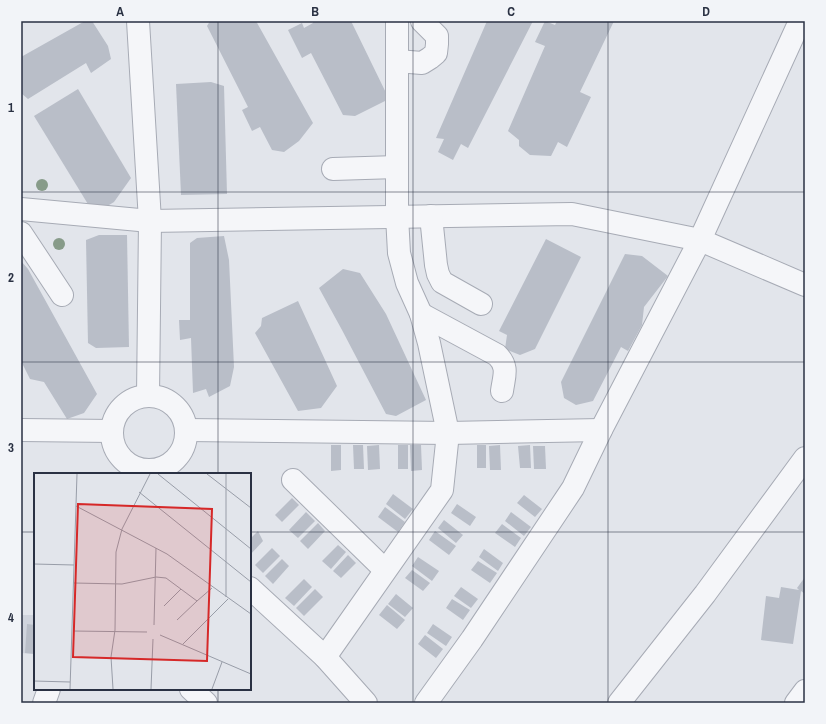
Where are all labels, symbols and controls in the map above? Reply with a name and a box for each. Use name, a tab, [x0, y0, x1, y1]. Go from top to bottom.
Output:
text: A	[116, 3, 124, 20]
text: B	[311, 3, 319, 20]
text: C	[507, 3, 515, 20]
text: D	[702, 3, 710, 20]
text: 1	[8, 99, 14, 116]
text: 2	[8, 269, 14, 286]
text: 3	[8, 439, 14, 456]
inset map	[34, 473, 251, 690]
text: 4	[8, 609, 14, 626]

